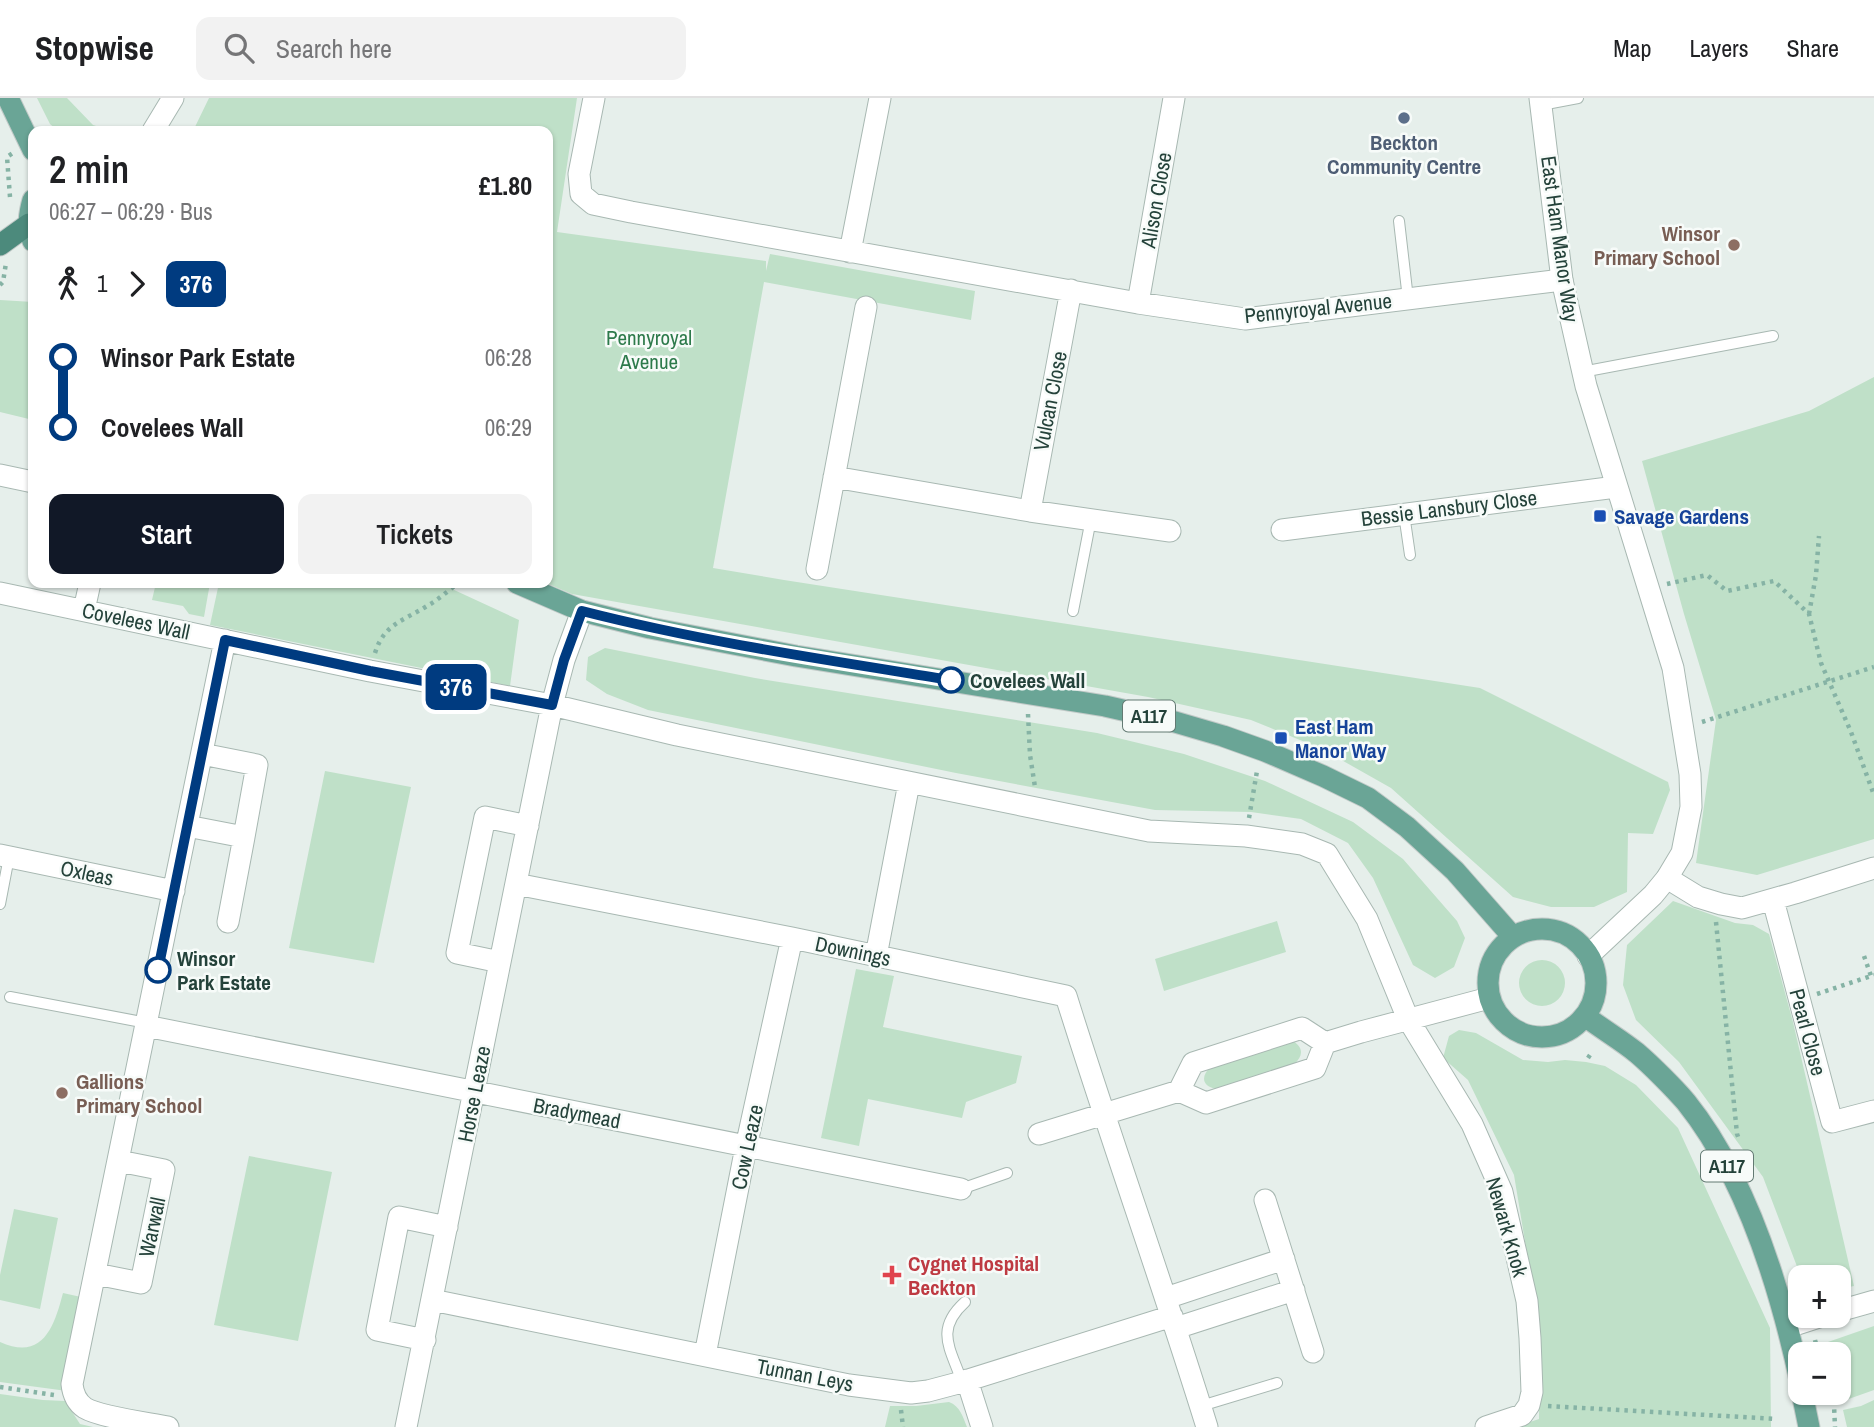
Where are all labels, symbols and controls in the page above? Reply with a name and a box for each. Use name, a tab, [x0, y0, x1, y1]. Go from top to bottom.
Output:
search box	[196, 17, 686, 80]
text: Stopwise	[35, 26, 154, 70]
icon: search	[220, 29, 258, 67]
text: Search here	[276, 31, 392, 66]
text: Map	[1613, 32, 1651, 64]
text: Layers	[1689, 32, 1748, 64]
text: Share	[1786, 32, 1839, 64]
marker: Beckton Community Centre	[1396, 110, 1412, 126]
place label: Beckton Community Centre	[1327, 128, 1481, 181]
text: 2 min	[49, 144, 129, 195]
street label: Alison Close	[1133, 150, 1179, 251]
street label: East Ham Manor Way	[1534, 154, 1586, 324]
text: £1.80	[479, 168, 532, 203]
text: 06:27 – 06:29 · Bus	[49, 196, 213, 227]
place label: Winsor Primary School	[1594, 219, 1720, 272]
marker: Winsor Primary School	[1726, 237, 1742, 253]
icon: walk	[49, 265, 87, 303]
icon: forward	[118, 265, 156, 303]
text: 1	[97, 268, 108, 299]
text: 376	[180, 268, 212, 300]
street label: Pennyroyal Avenue	[1243, 286, 1393, 330]
park label: Pennyroyal Avenue	[606, 323, 692, 376]
text: Winsor Park Estate	[101, 340, 295, 375]
text: 06:28	[485, 342, 532, 373]
street label: Vulcan Close	[1026, 349, 1074, 453]
text: Covelees Wall	[101, 410, 244, 445]
text: 06:29	[485, 412, 532, 443]
street label: Bessie Lansbury Close	[1359, 483, 1539, 533]
button: Start	[49, 494, 284, 574]
button: Tickets	[298, 494, 532, 574]
place label: Savage Gardens	[1614, 502, 1749, 531]
marker: Savage Gardens	[1592, 508, 1608, 524]
street label: Covelees Wall	[79, 595, 193, 647]
line badge: 376	[416, 664, 496, 710]
place label: Covelees Wall	[970, 666, 1085, 695]
marker: Covelees Wall	[938, 667, 964, 693]
text: 376	[440, 671, 472, 703]
road number: A117	[1123, 701, 1175, 732]
place label: East Ham Manor Way	[1295, 712, 1387, 765]
marker: East Ham Manor Way	[1273, 730, 1289, 746]
street label: Oxleas	[58, 853, 116, 893]
street label: Downings	[813, 929, 893, 973]
place label: Winsor Park Estate	[177, 944, 271, 997]
marker: Winsor Park Estate	[145, 957, 171, 983]
street label: Pearl Close	[1782, 985, 1834, 1079]
street label: Horse Leaze	[450, 1043, 498, 1145]
place label: Gallions Primary School	[76, 1067, 202, 1120]
marker: Gallions Primary School	[54, 1085, 70, 1101]
street label: Bradymead	[531, 1090, 623, 1136]
street label: Cow Leaze	[724, 1102, 770, 1192]
road number: A117	[1701, 1150, 1753, 1182]
street label: Newark Knok	[1479, 1174, 1535, 1281]
street label: Warwall	[132, 1194, 172, 1260]
place label: Cygnet Hospital Beckton	[908, 1249, 1039, 1302]
marker: Cygnet Hospital Beckton	[882, 1265, 902, 1285]
map controls	[1788, 1265, 1851, 1405]
button: +	[1788, 1265, 1851, 1328]
button: −	[1788, 1342, 1851, 1405]
street label: Tunnan Leys	[754, 1351, 856, 1399]

